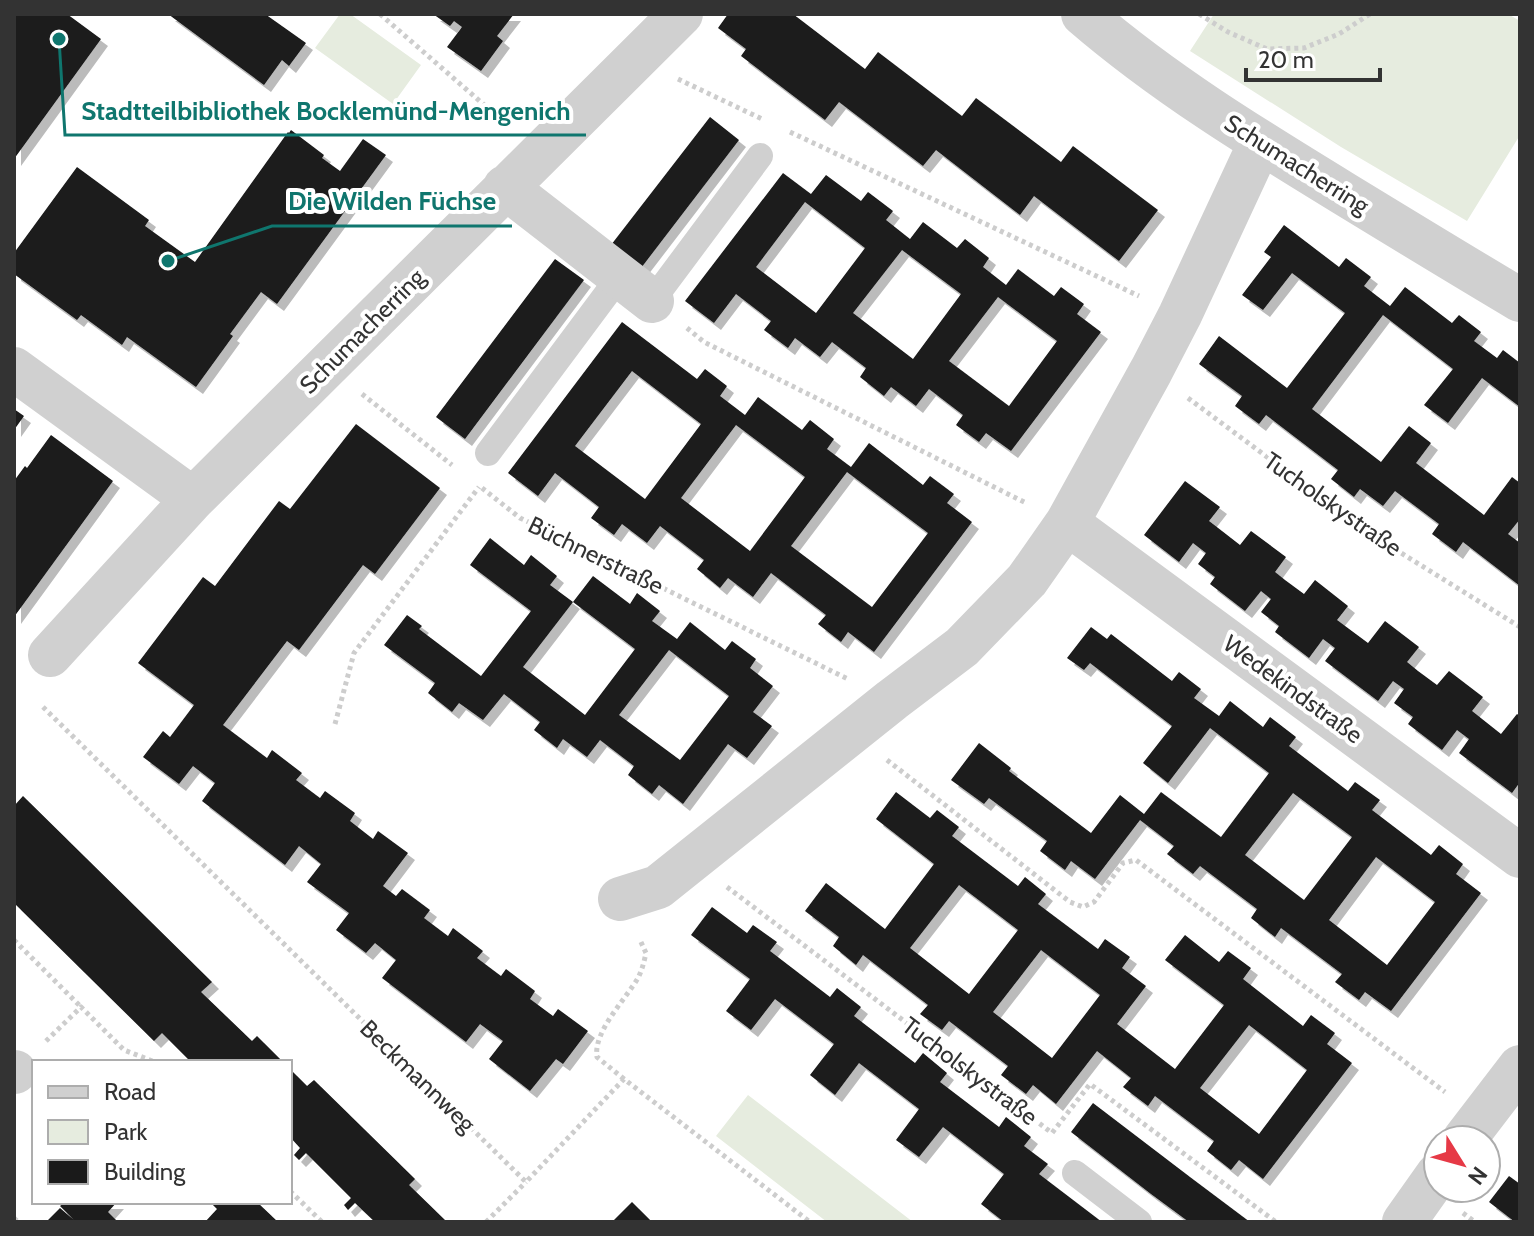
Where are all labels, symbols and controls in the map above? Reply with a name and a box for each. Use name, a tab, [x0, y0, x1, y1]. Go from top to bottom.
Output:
scale bar	[1246, 32, 1380, 82]
text: 20 m	[1258, 45, 1314, 74]
callout: Stadtteilbibliothek Bocklemünd-Mengenich	[65, 85, 586, 135]
text: Stadtteilbibliothek Bocklemünd-Mengenich	[81, 95, 571, 127]
street label: Schumacherring	[1219, 108, 1375, 221]
callout: Die Wilden Füchse	[272, 176, 512, 226]
text: Die Wilden Füchse	[288, 185, 496, 217]
street label: Schumacherring	[293, 262, 431, 400]
street label: Tucholskystraße	[1258, 446, 1408, 562]
street label: Büchnerstraße	[524, 510, 668, 600]
street label: Wedekindstraße	[1218, 629, 1368, 749]
street label: Tucholskystraße	[897, 1011, 1043, 1131]
street label: Beckmannweg	[354, 1014, 482, 1139]
legend	[32, 1060, 292, 1204]
text: Road	[104, 1077, 156, 1106]
text: Park	[104, 1117, 147, 1146]
north arrow	[1422, 1124, 1502, 1204]
text: Building	[104, 1157, 186, 1186]
text: N	[1462, 1161, 1493, 1190]

